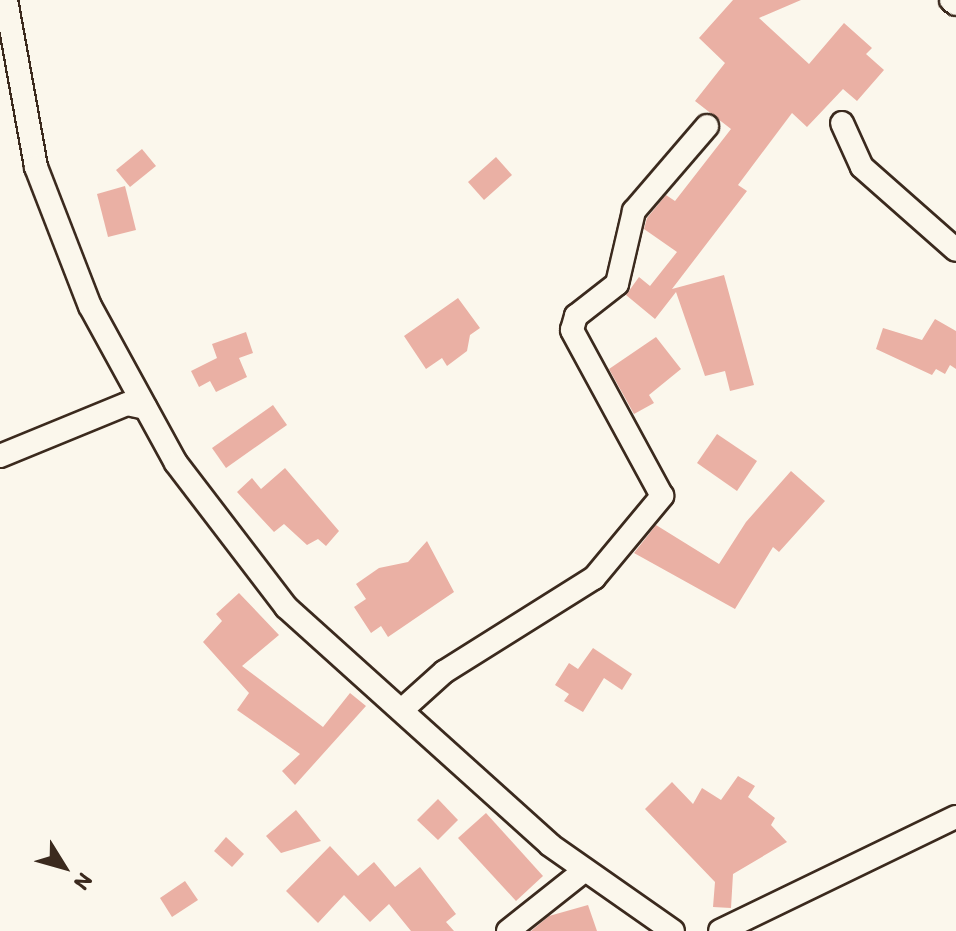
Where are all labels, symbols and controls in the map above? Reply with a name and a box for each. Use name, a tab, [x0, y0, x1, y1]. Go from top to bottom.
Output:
north arrow	[24, 827, 104, 907]
text: N	[68, 868, 99, 896]

